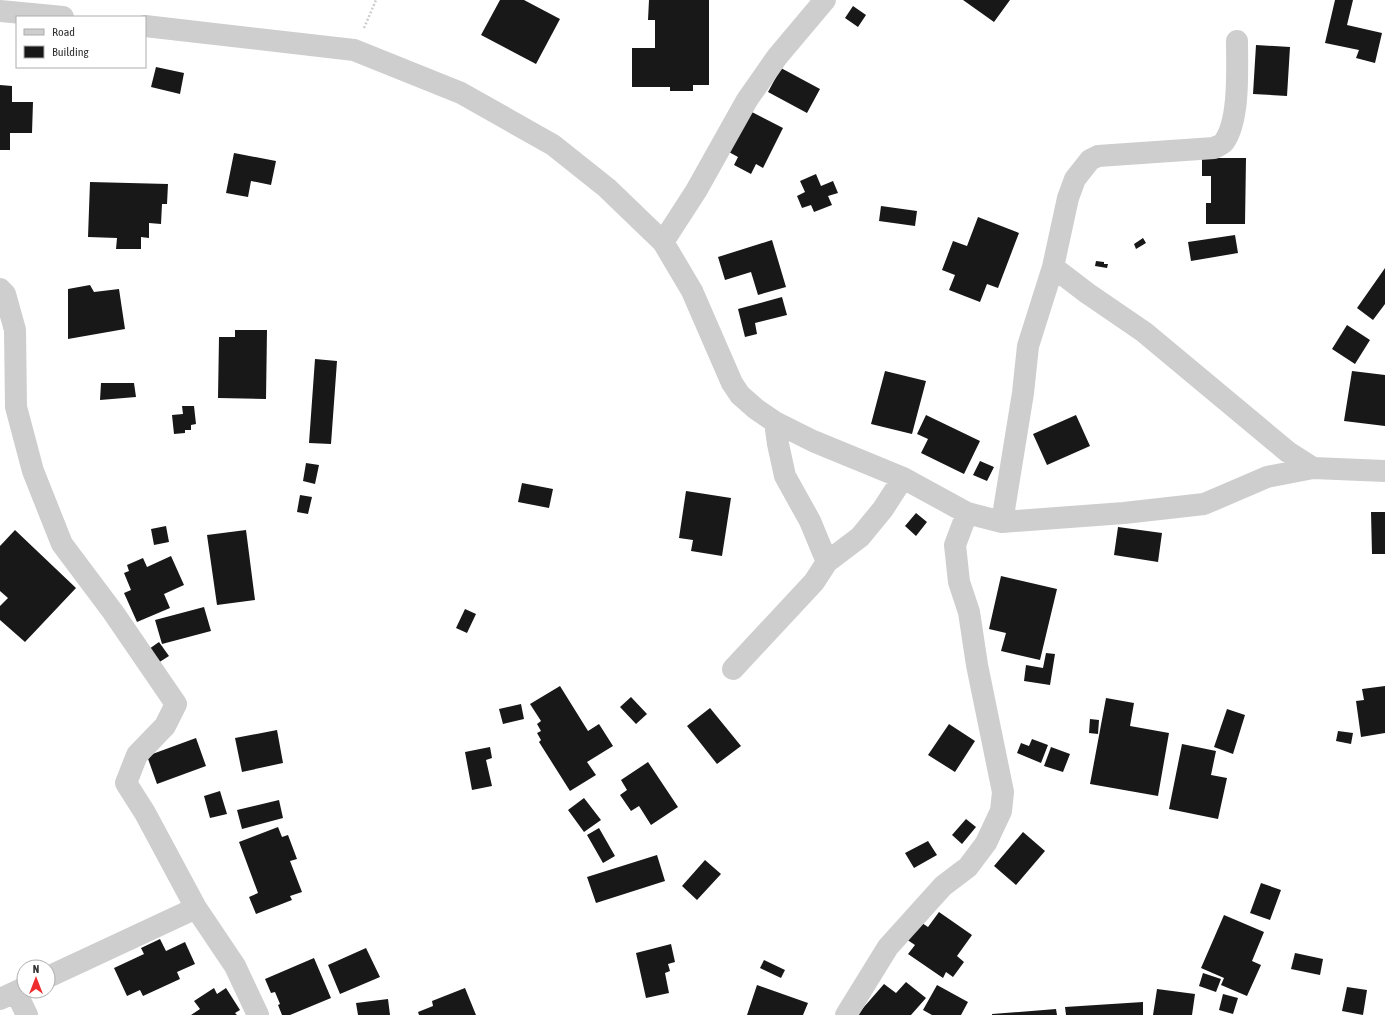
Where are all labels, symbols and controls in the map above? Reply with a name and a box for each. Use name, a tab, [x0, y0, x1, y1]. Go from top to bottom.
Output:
legend	[16, 16, 146, 68]
text: Road	[52, 25, 75, 39]
text: Building	[52, 45, 90, 59]
north arrow	[16, 959, 56, 999]
text: N	[33, 963, 39, 975]

